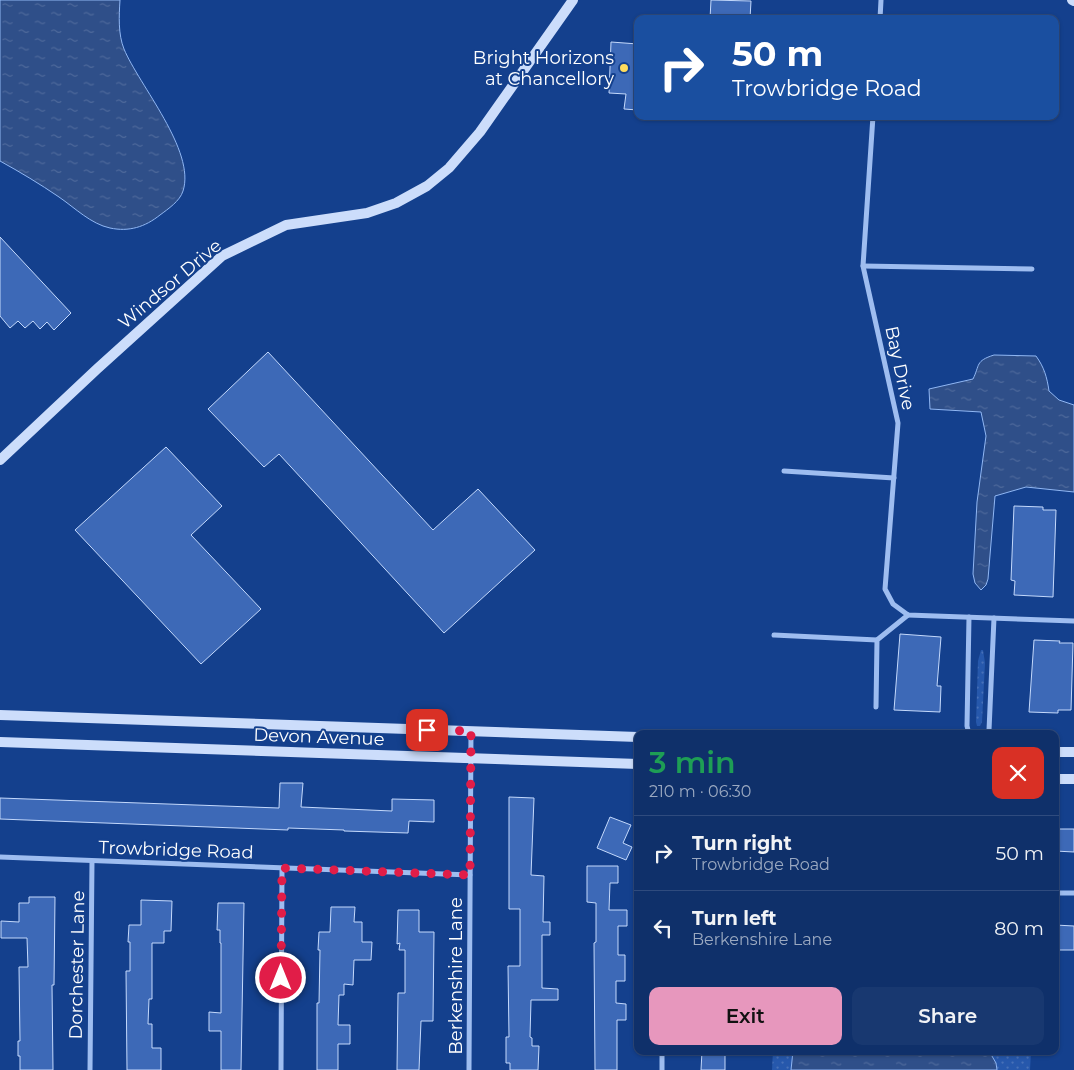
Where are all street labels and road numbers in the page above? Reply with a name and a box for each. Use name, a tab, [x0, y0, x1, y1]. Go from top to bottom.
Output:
street label: Windsor Drive	[114, 234, 226, 334]
street label: Bay Drive	[880, 324, 920, 412]
street label: Devon Avenue	[253, 724, 385, 750]
street label: Trowbridge Road	[98, 836, 254, 864]
street label: Dorchester Lane	[65, 890, 89, 1040]
street label: Berkenshire Lane	[445, 897, 467, 1055]

